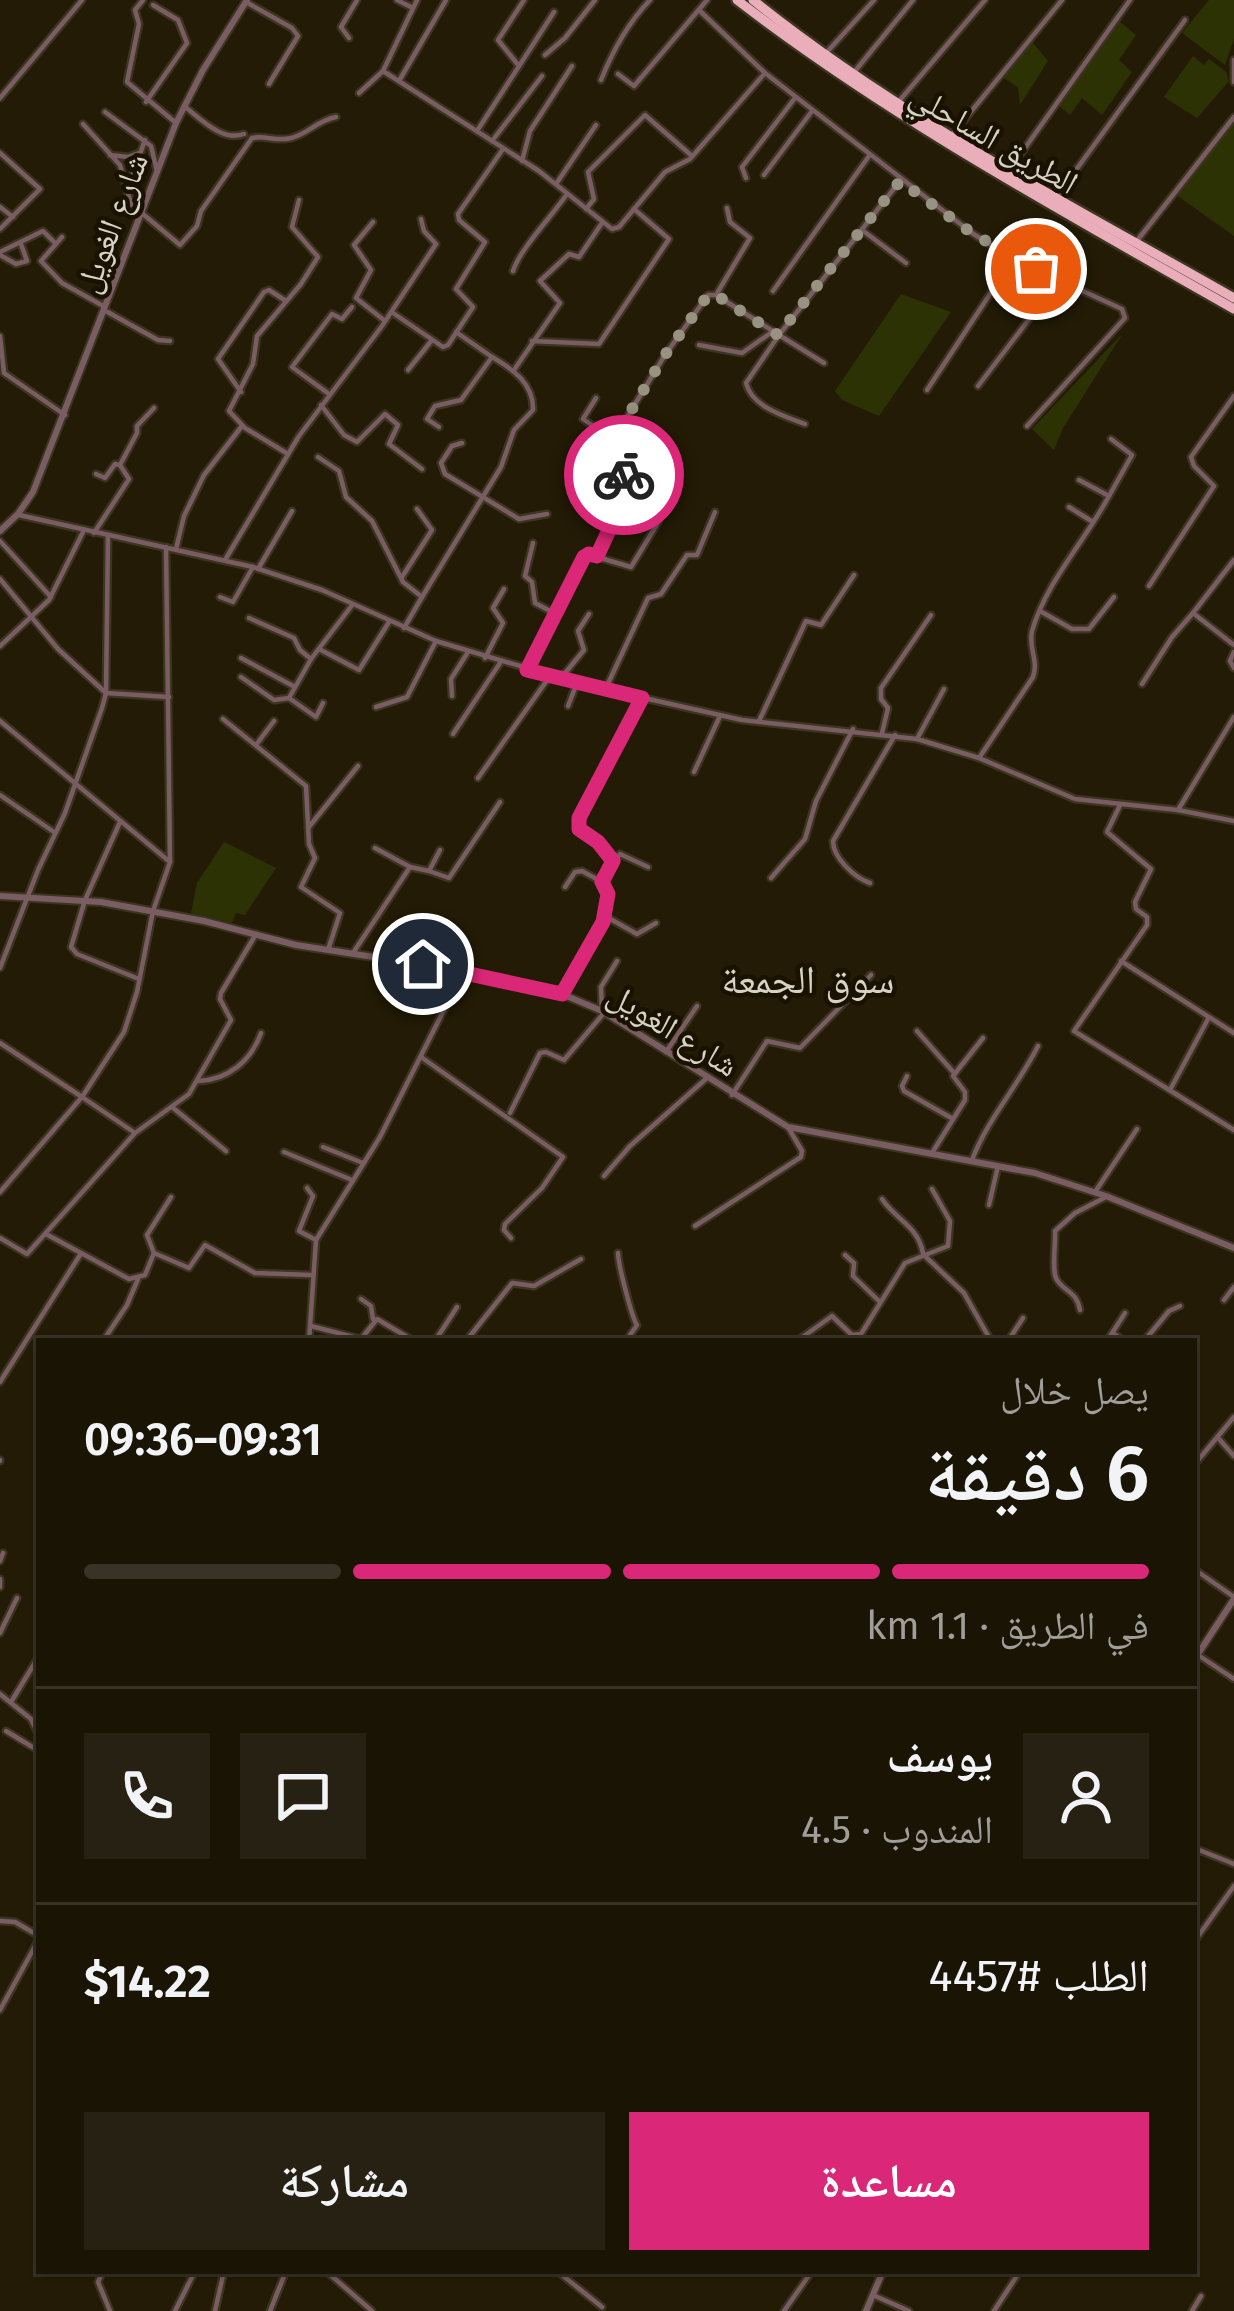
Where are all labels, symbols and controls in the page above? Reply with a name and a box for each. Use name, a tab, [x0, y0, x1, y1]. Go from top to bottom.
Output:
street label: الطريق الساحلي	[900, 75, 1085, 208]
street label: شارع الغويل	[67, 148, 157, 298]
pin	[985, 218, 1087, 320]
icon: bag	[1003, 236, 1069, 302]
courier	[564, 415, 684, 535]
icon: bike	[591, 442, 657, 508]
pin	[372, 913, 474, 1015]
icon: home	[390, 931, 456, 997]
district label: سوق الجمعة	[722, 957, 894, 1004]
street label: شارع الغويل	[600, 974, 746, 1086]
text: يصل خلال	[1000, 1368, 1149, 1414]
text: 09:31–09:36	[84, 1413, 322, 1467]
text: 6 دقيقة	[925, 1427, 1149, 1521]
text: في الطريق · 1.1 km	[866, 1603, 1149, 1649]
text: يوسف	[887, 1730, 993, 1784]
button: phone	[84, 1733, 210, 1859]
button: chat	[240, 1733, 366, 1859]
button: person	[1023, 1733, 1149, 1859]
text: المندوب · 4.5	[801, 1807, 993, 1853]
text: الطلب #4457	[929, 1949, 1149, 2003]
text: $14.22	[84, 1955, 211, 2009]
button: مشاركة	[84, 2112, 605, 2250]
button: مساعدة	[629, 2112, 1149, 2250]

